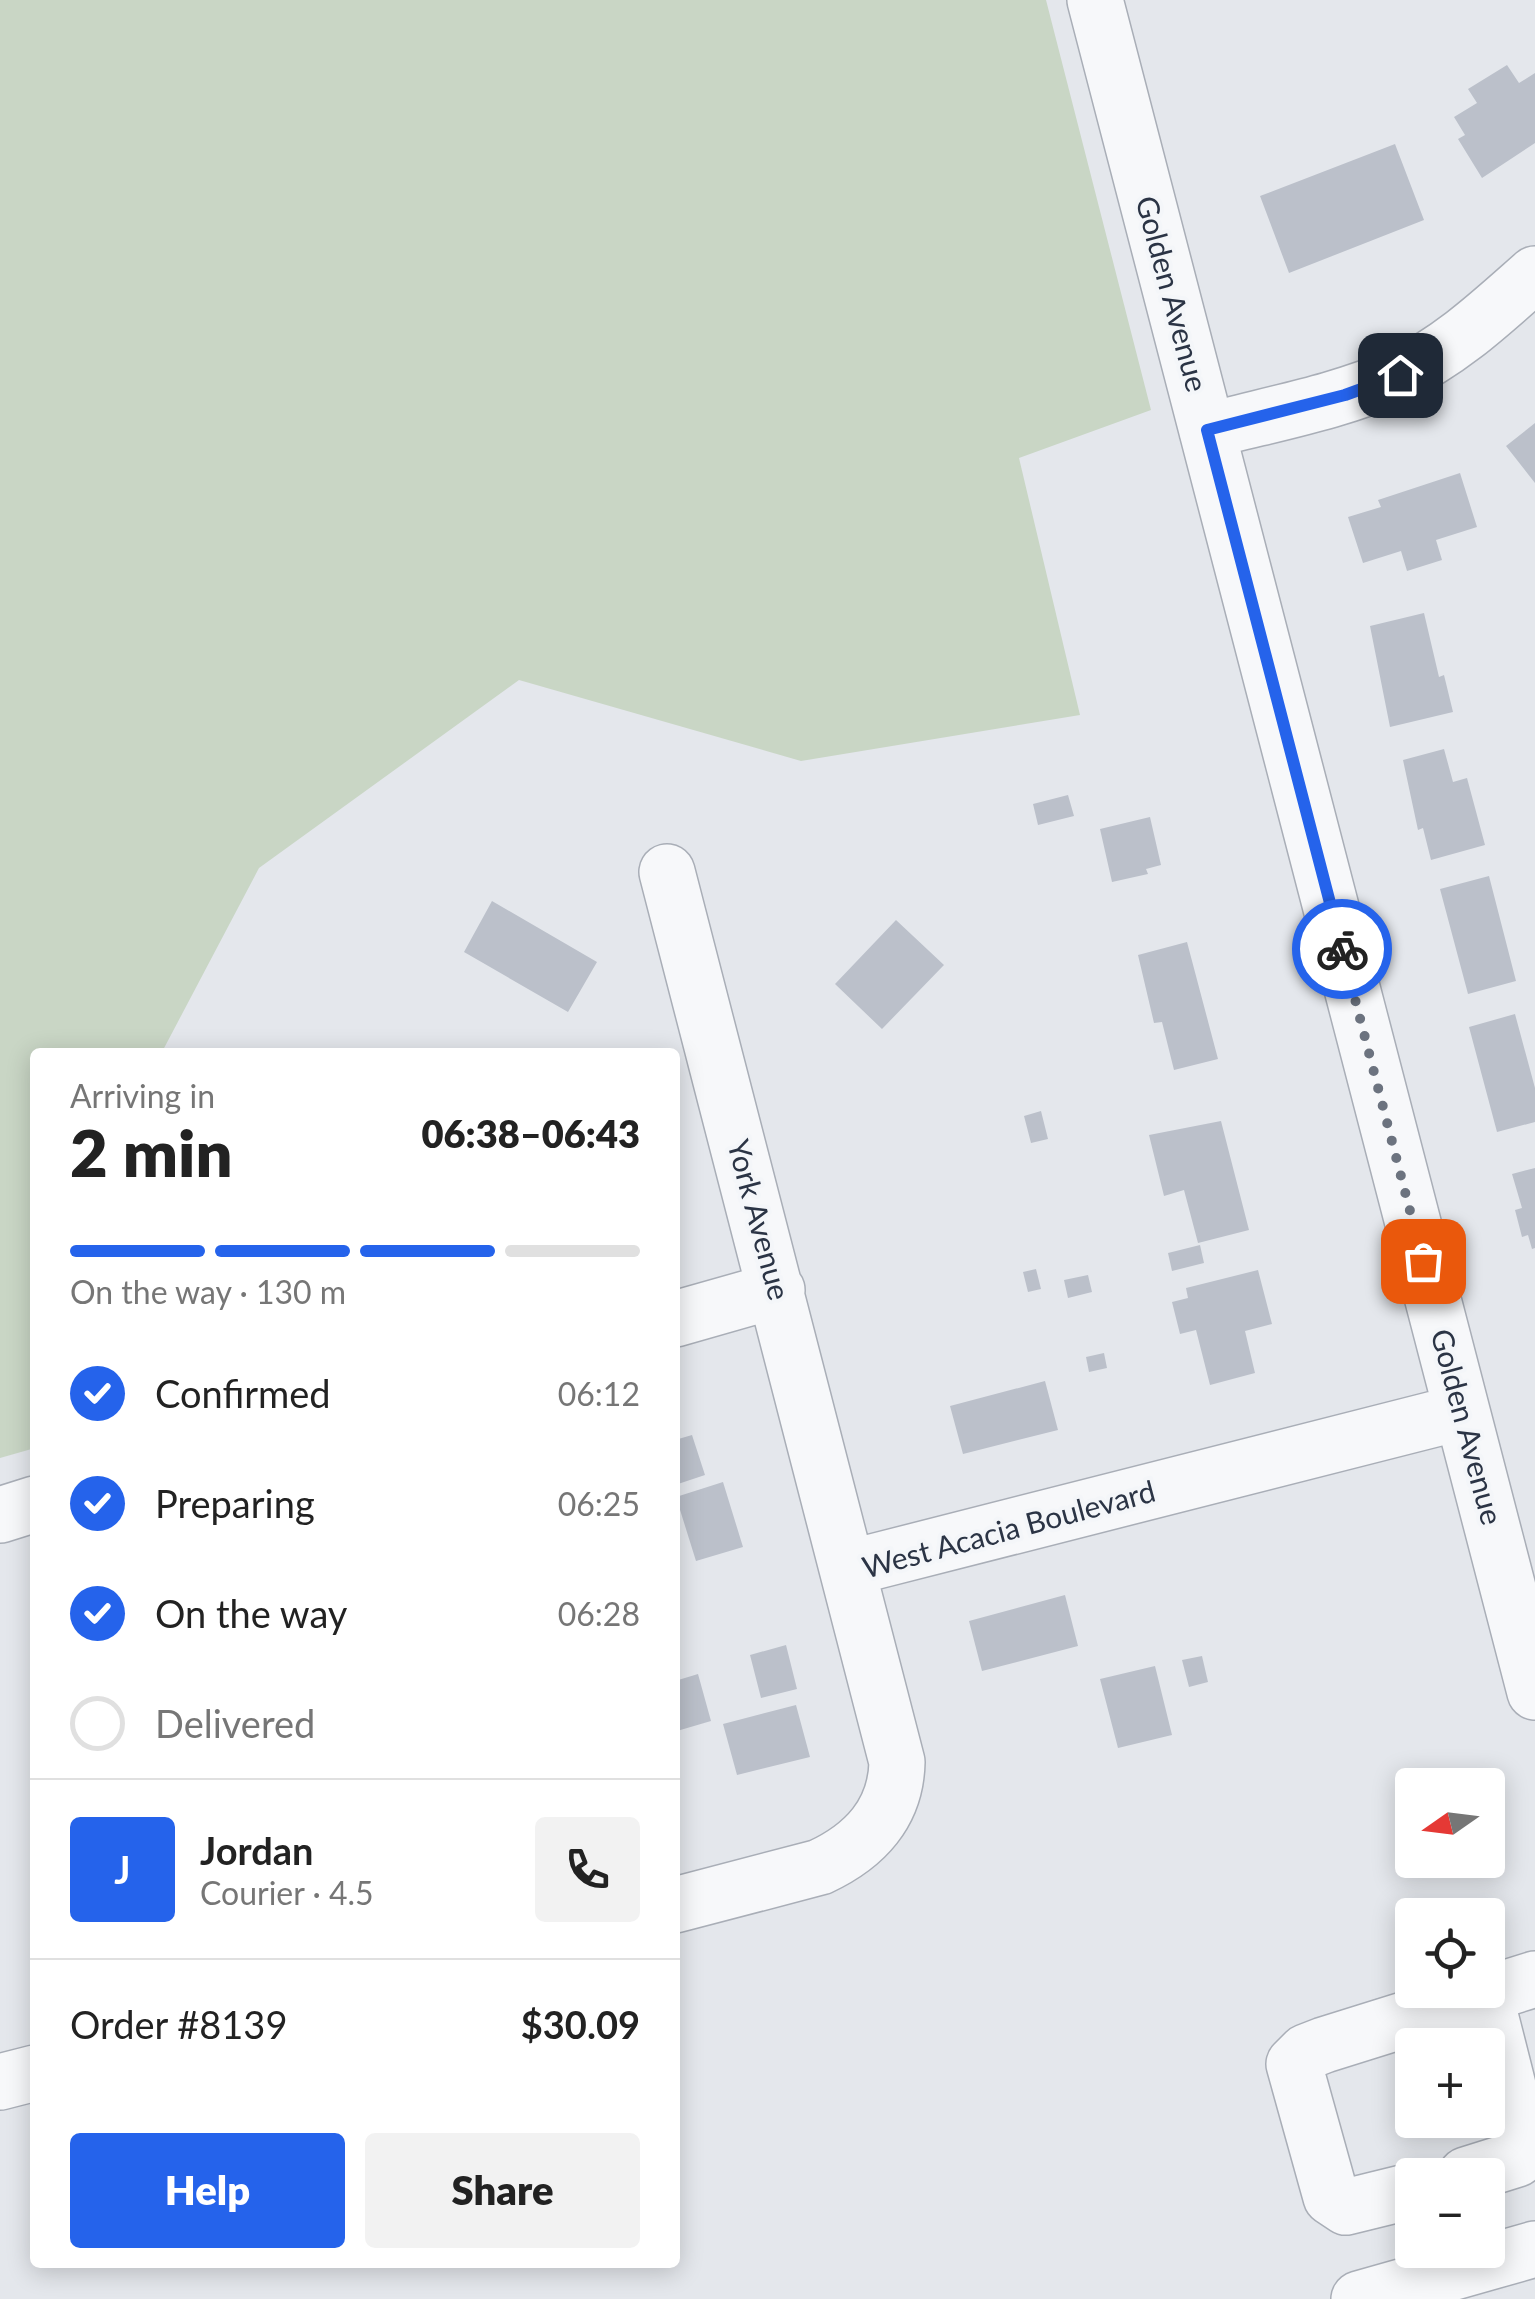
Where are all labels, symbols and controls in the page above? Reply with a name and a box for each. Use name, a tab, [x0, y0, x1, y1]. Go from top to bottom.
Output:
street label: Golden Avenue	[1130, 192, 1216, 395]
pin	[1358, 333, 1443, 418]
icon: home	[1373, 348, 1428, 403]
courier	[1292, 899, 1392, 999]
icon: bike	[1315, 922, 1370, 977]
text: Arriving in	[70, 1076, 215, 1115]
text: 06:38–06:43	[421, 1110, 640, 1156]
text: 2 min	[70, 1113, 232, 1191]
street label: York Avenue	[721, 1135, 799, 1304]
pin	[1381, 1219, 1466, 1304]
icon: bag	[1396, 1234, 1451, 1289]
text: On the way · 130 m	[70, 1272, 346, 1311]
street label: Golden Avenue	[1425, 1325, 1511, 1528]
icon: check	[70, 1366, 125, 1421]
text: Confirmed	[155, 1370, 331, 1416]
text: 06:12	[558, 1374, 640, 1413]
street label: West Acacia Boulevard	[858, 1472, 1159, 1584]
icon: check	[70, 1476, 125, 1531]
text: Preparing	[155, 1480, 315, 1526]
text: 06:25	[558, 1484, 640, 1523]
icon: check	[70, 1586, 125, 1641]
text: On the way	[155, 1590, 347, 1636]
text: 06:28	[558, 1594, 640, 1633]
text: Delivered	[155, 1700, 315, 1746]
north arrow	[1395, 1768, 1505, 1878]
map controls	[1395, 1768, 1505, 2268]
button: phone	[535, 1817, 640, 1922]
text: Jordan	[200, 1827, 313, 1873]
text: J	[114, 1846, 131, 1892]
text: Courier · 4.5	[200, 1873, 374, 1912]
button: locate	[1395, 1898, 1505, 2008]
text: Order #8139	[70, 2001, 287, 2047]
text: $30.09	[521, 2001, 640, 2047]
button: +	[1395, 2028, 1505, 2138]
button: Help	[70, 2133, 345, 2248]
button: Share	[365, 2133, 640, 2248]
button: −	[1395, 2158, 1505, 2268]

